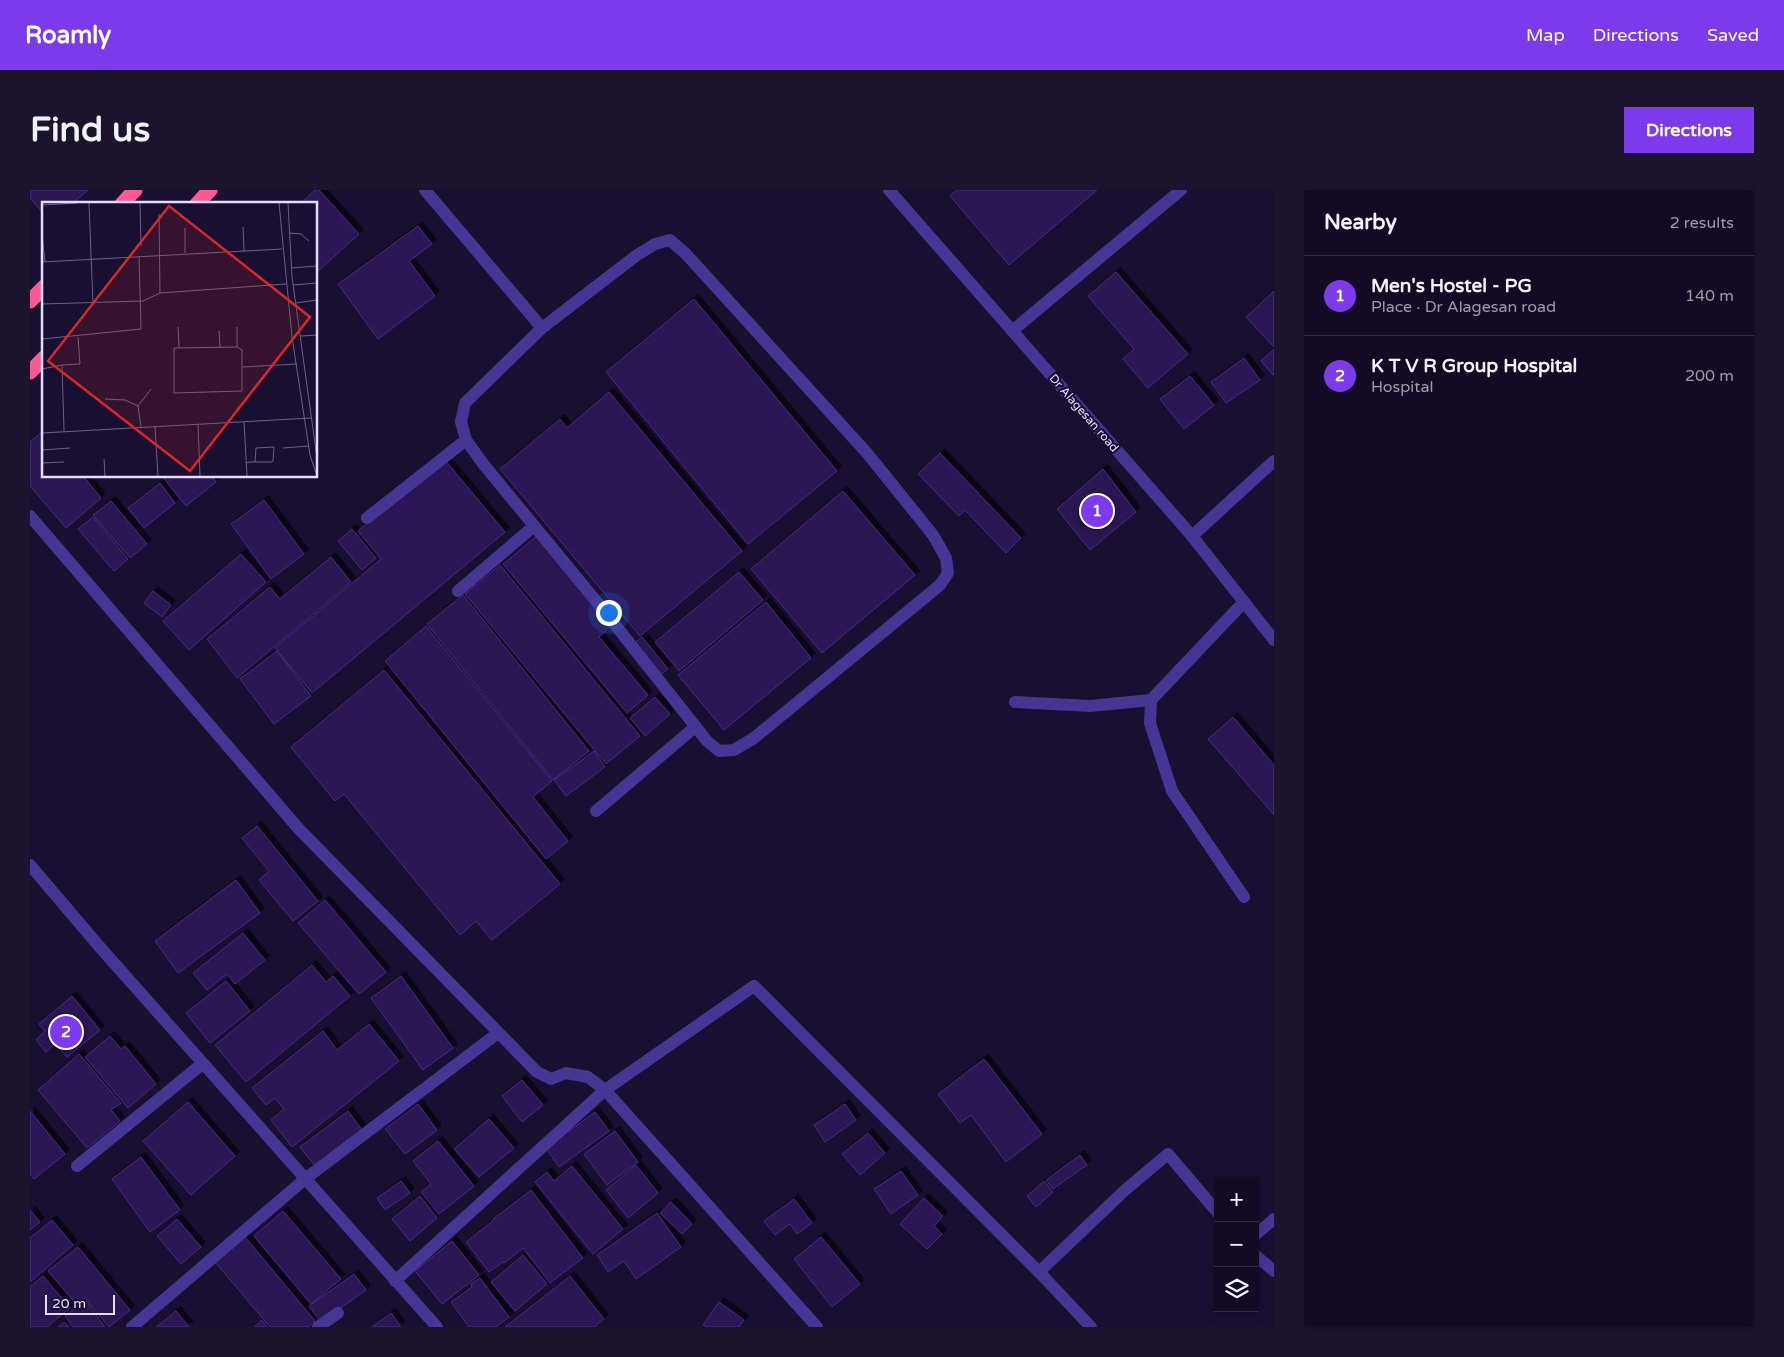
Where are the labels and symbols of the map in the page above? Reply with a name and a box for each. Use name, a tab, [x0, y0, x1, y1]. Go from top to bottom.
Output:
inset map	[42, 202, 318, 478]
street label: Dr Alagesan road	[1046, 371, 1122, 455]
pin: 1	[1081, 492, 1113, 530]
your location	[596, 600, 622, 626]
pin: 2	[50, 1013, 82, 1051]
scale bar	[45, 1292, 115, 1315]

